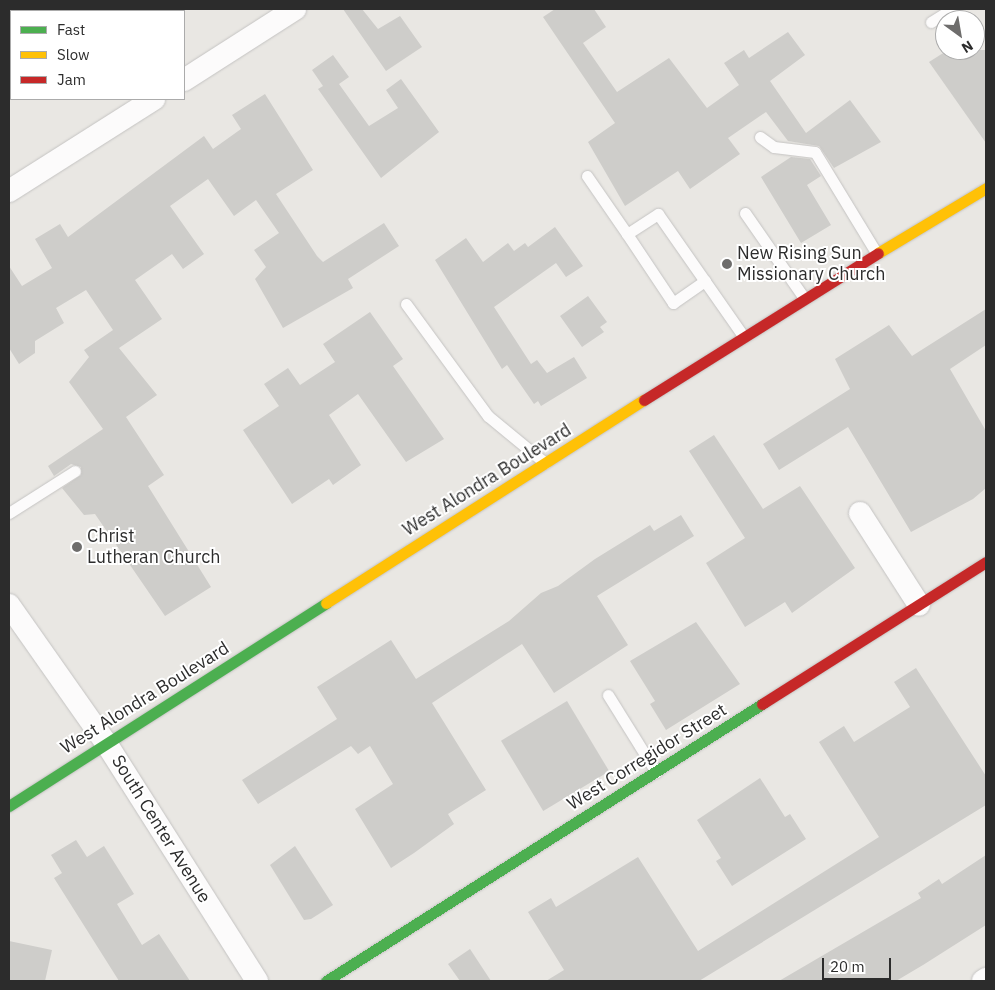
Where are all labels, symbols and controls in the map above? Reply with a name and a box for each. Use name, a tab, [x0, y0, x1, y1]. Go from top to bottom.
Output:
legend	[10, 10, 185, 100]
north arrow	[935, 10, 985, 60]
text: Fast	[57, 20, 85, 39]
text: N	[958, 37, 976, 57]
text: Slow	[57, 45, 90, 64]
text: Jam	[57, 70, 86, 89]
place label: New Rising Sun Missionary Church	[737, 243, 885, 286]
marker: New Rising Sun Missionary Church	[721, 258, 733, 270]
street label: West Alondra Boulevard	[399, 419, 575, 541]
place label: Christ Lutheran Church	[87, 526, 221, 568]
marker: Christ Lutheran Church	[71, 541, 83, 553]
street label: West Alondra Boulevard	[57, 637, 233, 759]
street label: West Corregidor Street	[563, 699, 731, 815]
street label: South Center Avenue	[107, 751, 215, 907]
scale bar	[825, 948, 894, 980]
text: 20 m	[830, 957, 865, 976]

